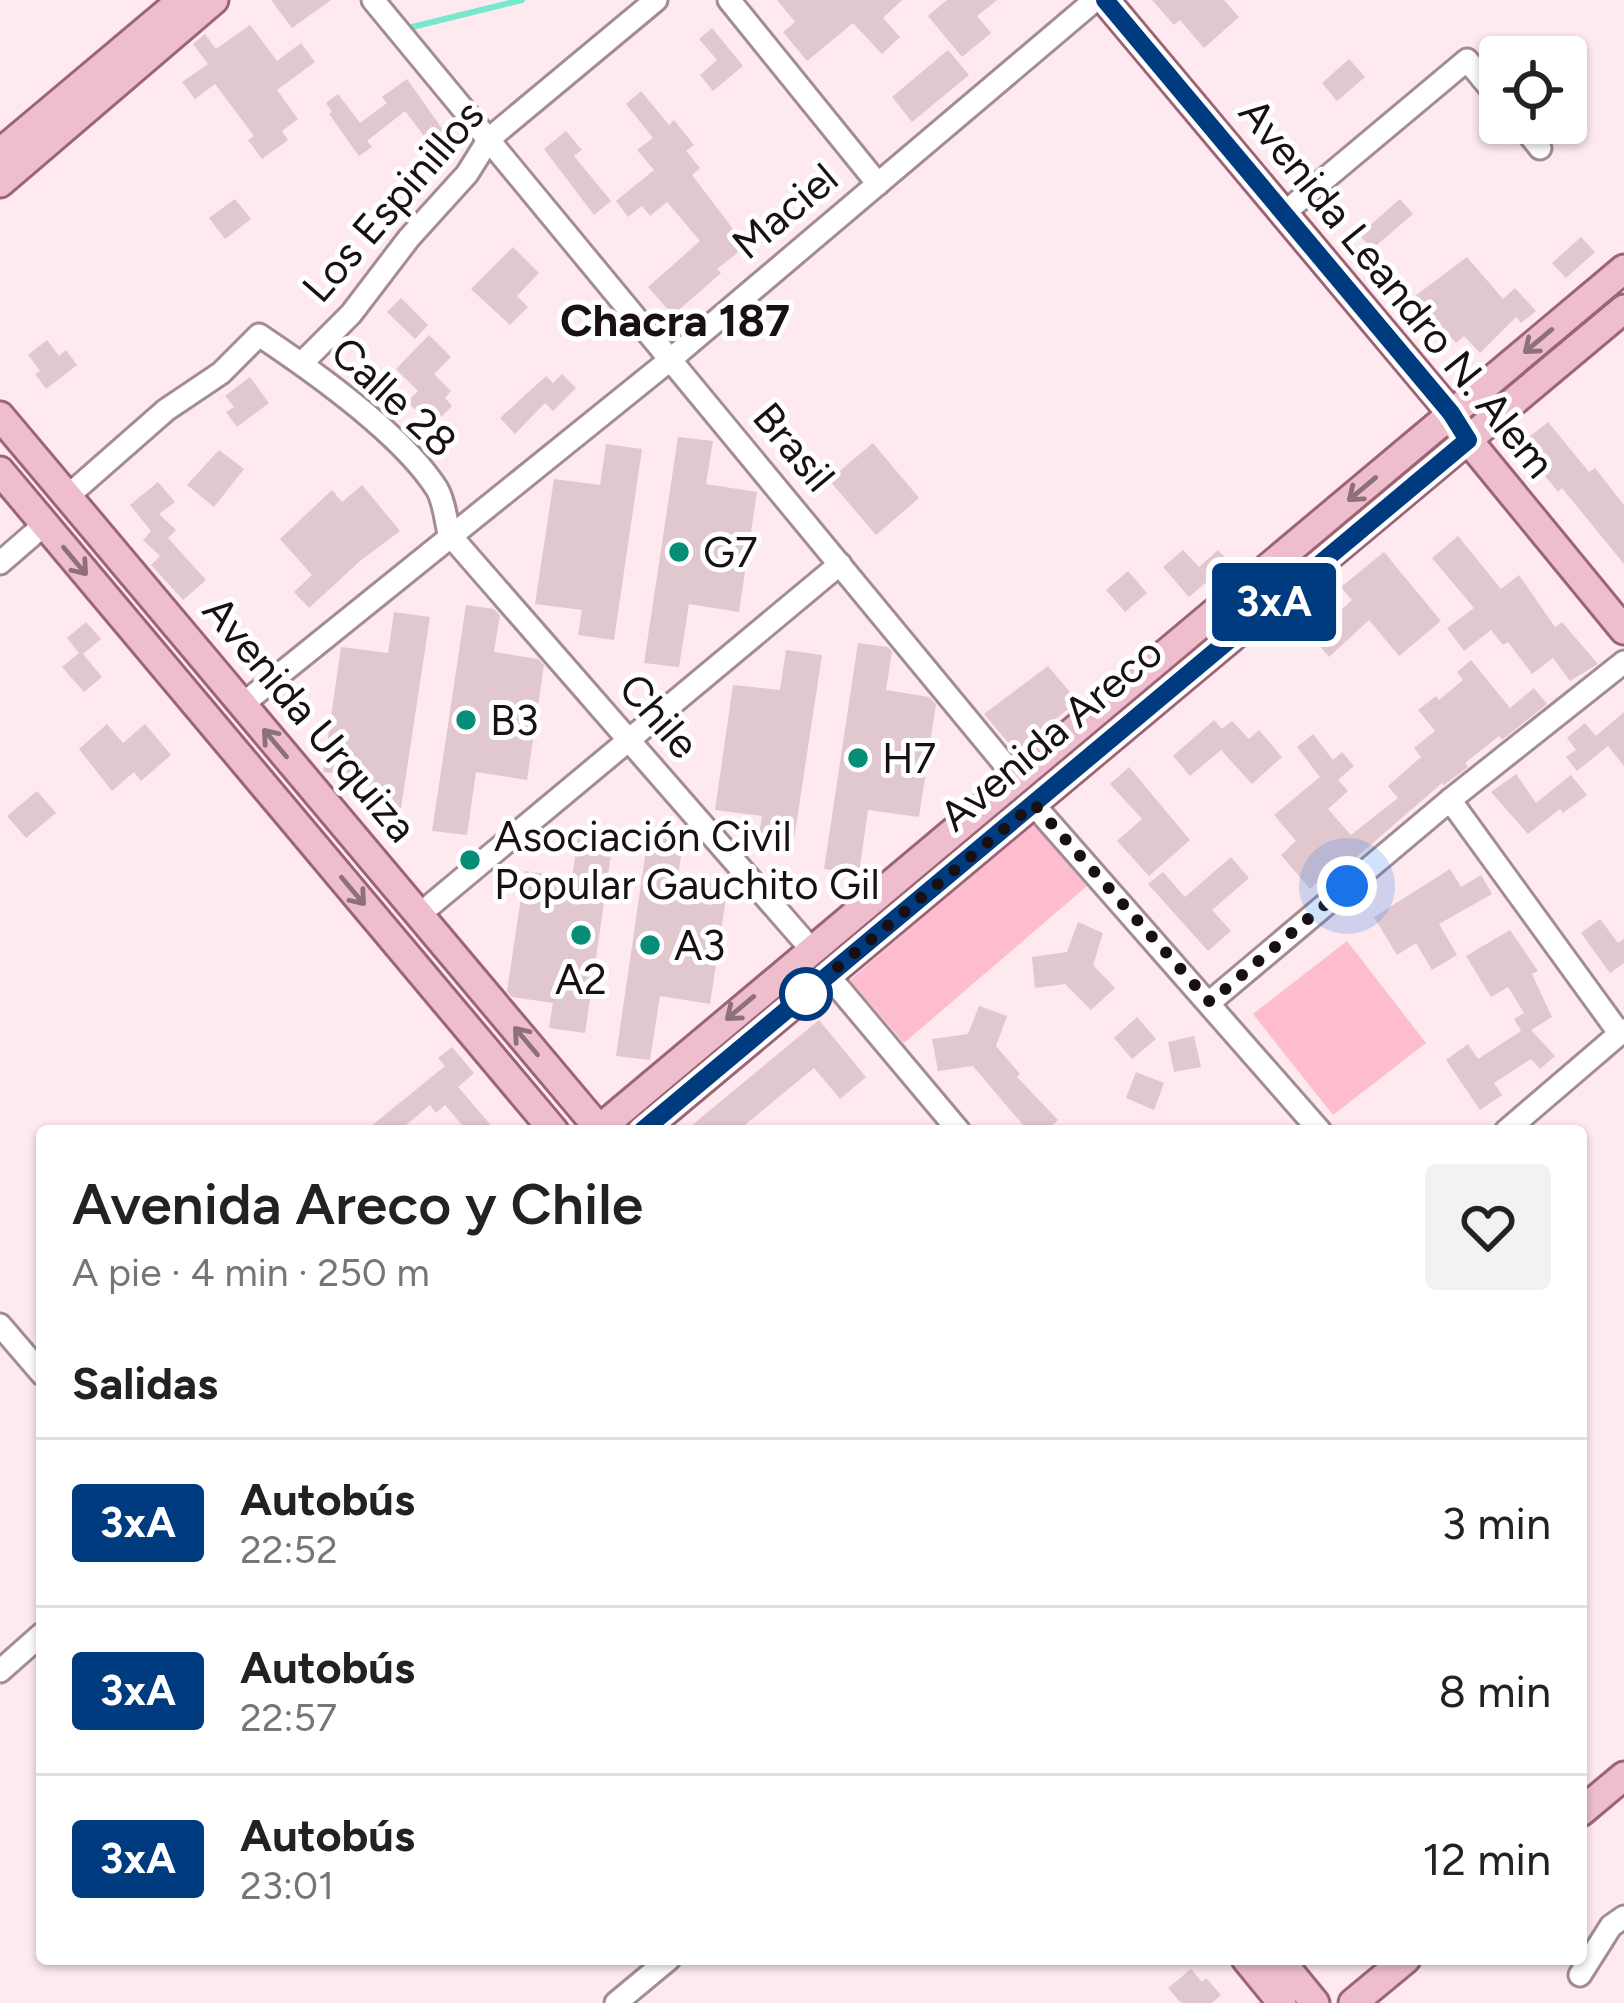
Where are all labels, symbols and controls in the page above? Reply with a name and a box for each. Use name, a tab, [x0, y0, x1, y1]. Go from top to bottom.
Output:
map controls	[1479, 36, 1587, 144]
button: locate	[1479, 36, 1587, 144]
street label: Avenida Leandro N. Alem	[1228, 88, 1566, 488]
street label: Los Espinillos	[292, 90, 494, 312]
street label: Maciel	[722, 152, 848, 270]
district label: Chacra 187	[560, 293, 790, 347]
street label: Calle 28	[321, 326, 467, 468]
one-way arrow	[1522, 328, 1554, 354]
street label: Brasil	[742, 392, 846, 502]
one-way arrow	[1346, 475, 1378, 501]
place label: G7	[703, 527, 757, 578]
marker: G7	[666, 539, 692, 565]
one-way arrow	[61, 545, 89, 576]
line badge: 3xA	[1205, 563, 1343, 641]
text: 3xA	[1236, 576, 1312, 627]
street label: Avenida Urquiza	[192, 586, 428, 852]
street label: Avenida Areco	[929, 626, 1173, 842]
street label: Chile	[608, 663, 710, 769]
place label: B3	[490, 695, 539, 746]
marker: B3	[453, 707, 479, 733]
one-way arrow	[262, 728, 290, 759]
place label: H7	[882, 733, 936, 784]
marker: H7	[845, 745, 871, 771]
place label: Asociación Civil Popular Gauchito Gil	[494, 811, 880, 910]
marker: Asociación Civil Popular Gauchito Gil	[457, 847, 483, 873]
your location	[1317, 856, 1377, 916]
one-way arrow	[339, 875, 367, 906]
place label: A3	[674, 920, 725, 971]
marker: A2	[568, 922, 594, 948]
marker: A3	[637, 932, 663, 958]
place label: A2	[555, 954, 607, 1005]
unlabelled marker	[781, 969, 831, 1019]
one-way arrow	[725, 994, 756, 1022]
one-way arrow	[513, 1026, 541, 1057]
button: heart	[1425, 1164, 1551, 1290]
text: Avenida Areco y Chile	[72, 1170, 643, 1238]
text: A pie · 4 min · 250 m	[72, 1249, 430, 1296]
text: Salidas	[72, 1356, 218, 1410]
text: Autobús	[240, 1472, 415, 1526]
text: 3 min	[1442, 1496, 1551, 1550]
text: 3xA	[100, 1497, 176, 1548]
text: 22:52	[240, 1526, 338, 1573]
text: Autobús	[240, 1640, 415, 1694]
text: 8 min	[1438, 1664, 1551, 1718]
text: 3xA	[100, 1665, 176, 1716]
text: 22:57	[240, 1694, 337, 1741]
text: Autobús	[240, 1808, 415, 1862]
text: 12 min	[1422, 1832, 1551, 1886]
text: 3xA	[100, 1833, 176, 1884]
text: 23:01	[240, 1862, 334, 1909]

